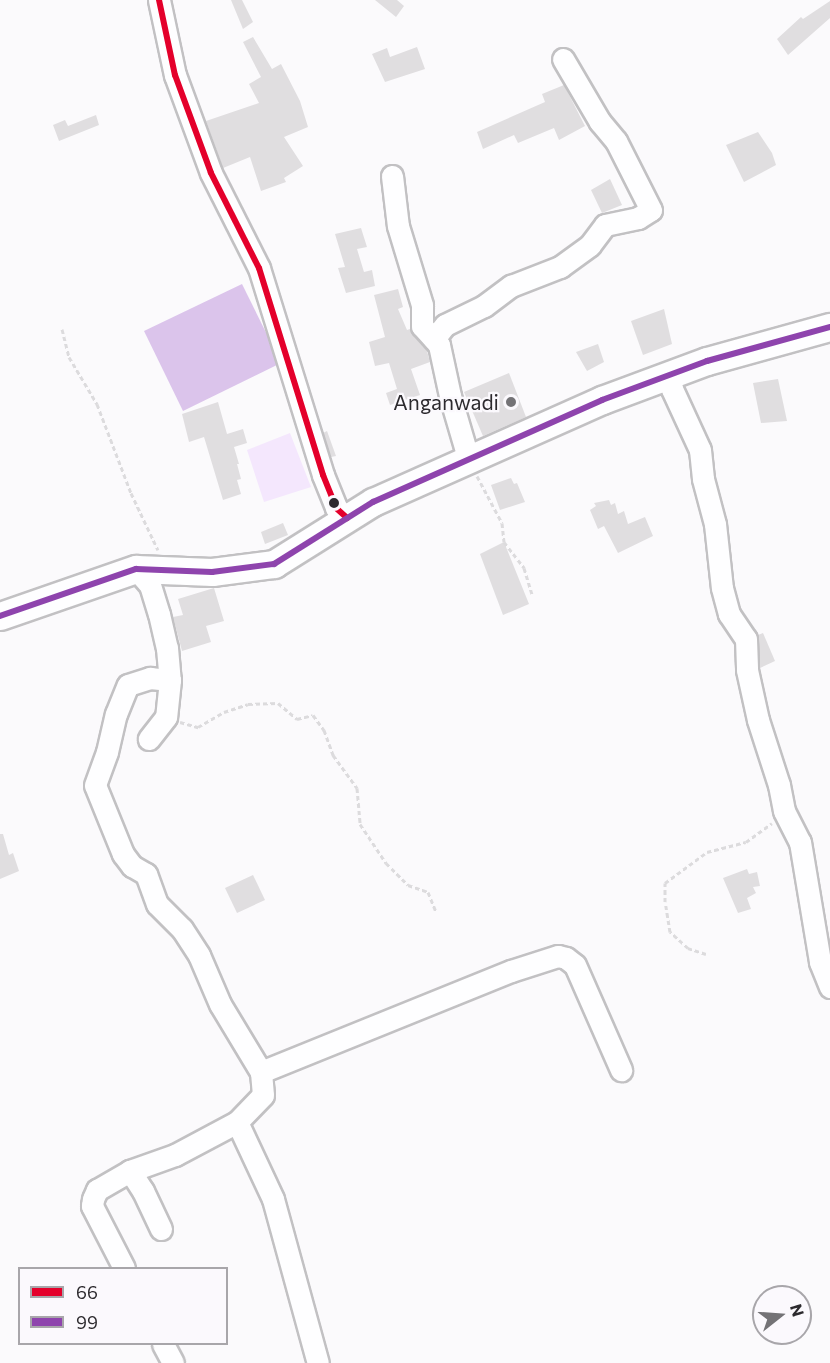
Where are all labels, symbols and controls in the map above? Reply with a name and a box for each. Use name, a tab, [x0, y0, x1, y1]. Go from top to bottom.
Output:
place label: Anganwadi	[393, 389, 499, 415]
marker: Anganwadi	[504, 395, 518, 409]
unlabelled marker	[328, 497, 340, 509]
legend	[18, 1267, 228, 1345]
text: 66	[76, 1281, 98, 1303]
north arrow	[752, 1285, 812, 1345]
text: N	[787, 1302, 809, 1319]
text: 99	[76, 1311, 98, 1333]

